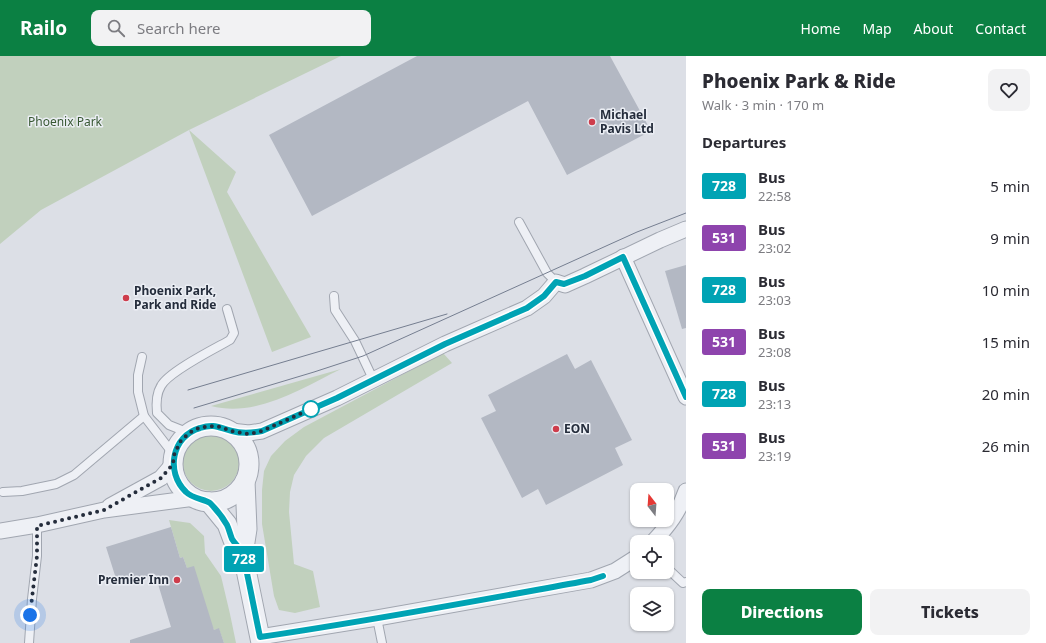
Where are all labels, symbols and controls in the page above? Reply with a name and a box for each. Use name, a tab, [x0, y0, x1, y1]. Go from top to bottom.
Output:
search box	[91, 10, 371, 46]
text: Railo	[20, 15, 67, 41]
icon: search	[105, 17, 127, 39]
text: Search here	[137, 18, 221, 38]
text: Home	[801, 19, 840, 38]
text: Map	[862, 19, 892, 38]
text: About	[914, 19, 953, 38]
text: Contact	[975, 19, 1026, 38]
text: Phoenix Park & Ride	[702, 68, 896, 94]
button: heart	[988, 69, 1030, 111]
text: Walk · 3 min · 170 m	[702, 96, 824, 114]
place label: Michael Pavis Ltd	[600, 106, 654, 137]
park label: Phoenix Park	[28, 113, 103, 130]
marker: Michael Pavis Ltd	[587, 117, 597, 127]
text: Departures	[702, 132, 786, 152]
text: Bus	[758, 167, 785, 187]
text: 728	[712, 176, 736, 195]
text: 5 min	[990, 176, 1030, 196]
text: 22:58	[758, 187, 791, 205]
text: Bus	[758, 219, 785, 239]
text: 531	[712, 228, 736, 247]
text: 9 min	[990, 228, 1030, 248]
text: 23:02	[758, 239, 791, 257]
text: Bus	[758, 271, 785, 291]
text: 728	[712, 280, 736, 299]
text: 10 min	[982, 280, 1030, 300]
place label: Phoenix Park, Park and Ride	[134, 282, 216, 313]
text: 23:03	[758, 291, 791, 309]
marker: Phoenix Park, Park and Ride	[121, 293, 131, 303]
text: Bus	[758, 323, 785, 343]
text: 531	[712, 332, 736, 351]
text: 15 min	[982, 332, 1030, 352]
text: 23:08	[758, 343, 791, 361]
text: Bus	[758, 375, 785, 395]
text: 728	[712, 384, 736, 403]
text: 20 min	[982, 384, 1030, 404]
text: 23:13	[758, 395, 791, 413]
unlabelled marker	[302, 400, 320, 418]
place label: EON	[564, 420, 590, 437]
marker: EON	[551, 424, 561, 434]
text: Bus	[758, 427, 785, 447]
text: 531	[712, 436, 736, 455]
text: 26 min	[982, 436, 1030, 456]
text: 23:19	[758, 447, 791, 465]
north arrow	[630, 483, 674, 527]
map controls	[630, 483, 674, 631]
button: locate	[630, 535, 674, 579]
line badge: 728	[221, 546, 267, 572]
text: 728	[232, 549, 256, 568]
place label: Premier Inn	[98, 571, 169, 588]
marker: Premier Inn	[172, 575, 182, 585]
button: layers	[630, 587, 674, 631]
button: Directions	[702, 589, 862, 635]
button: Tickets	[870, 589, 1030, 635]
your location	[20, 605, 40, 625]

